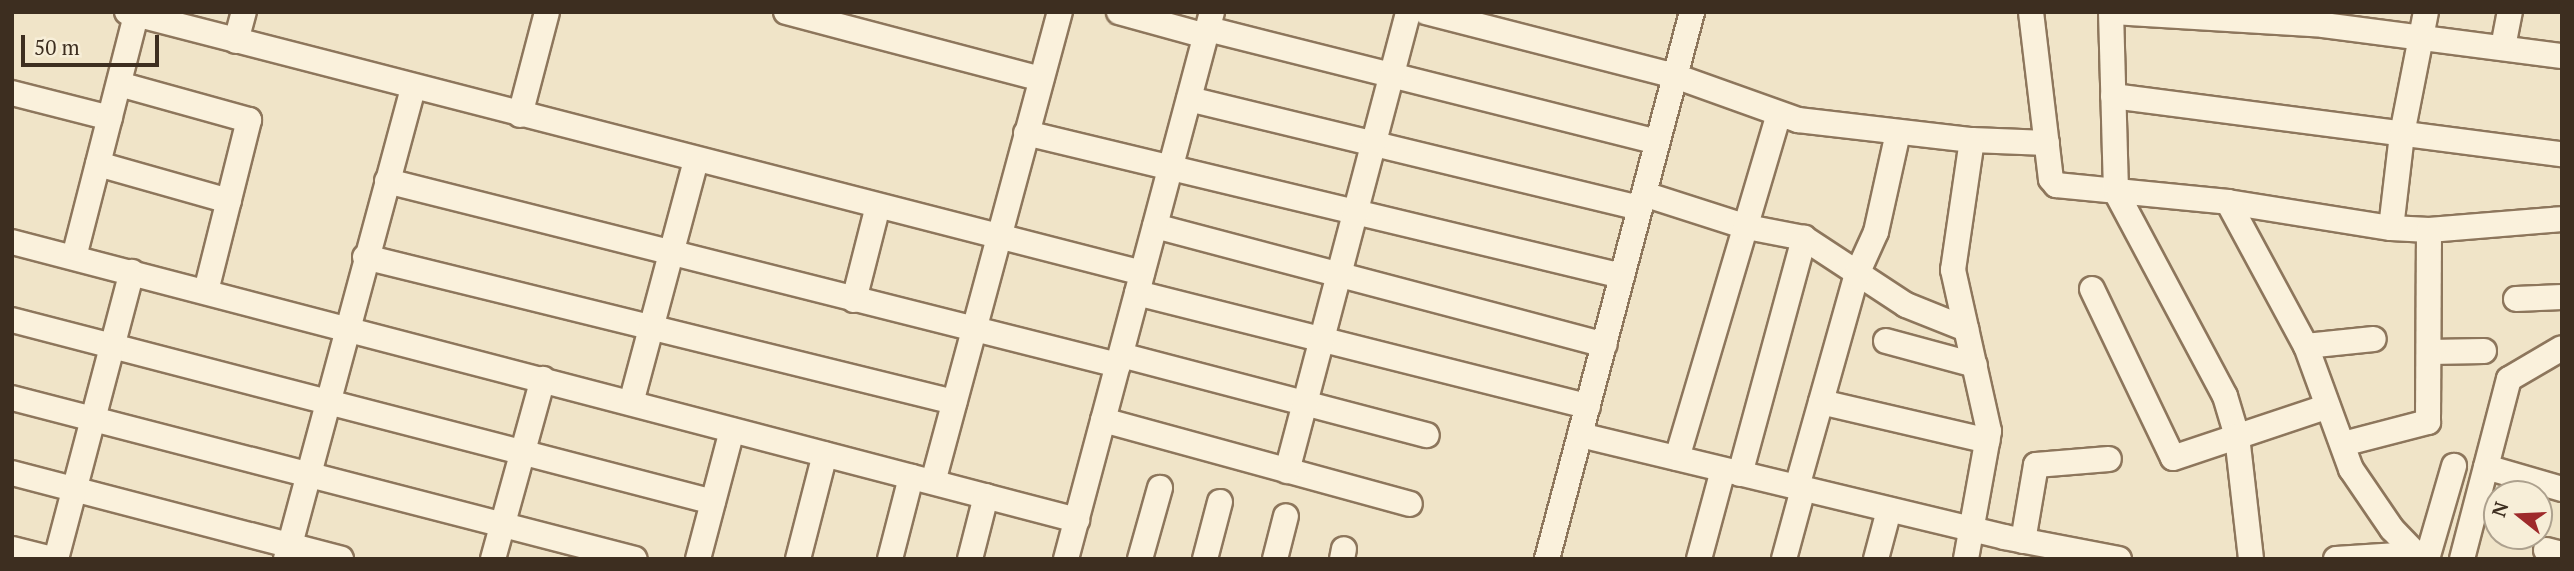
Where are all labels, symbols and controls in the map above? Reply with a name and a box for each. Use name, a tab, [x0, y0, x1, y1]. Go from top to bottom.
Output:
scale bar	[24, 21, 163, 65]
text: 50 m	[34, 33, 80, 61]
north arrow	[2483, 480, 2553, 550]
text: N	[2485, 498, 2514, 520]

